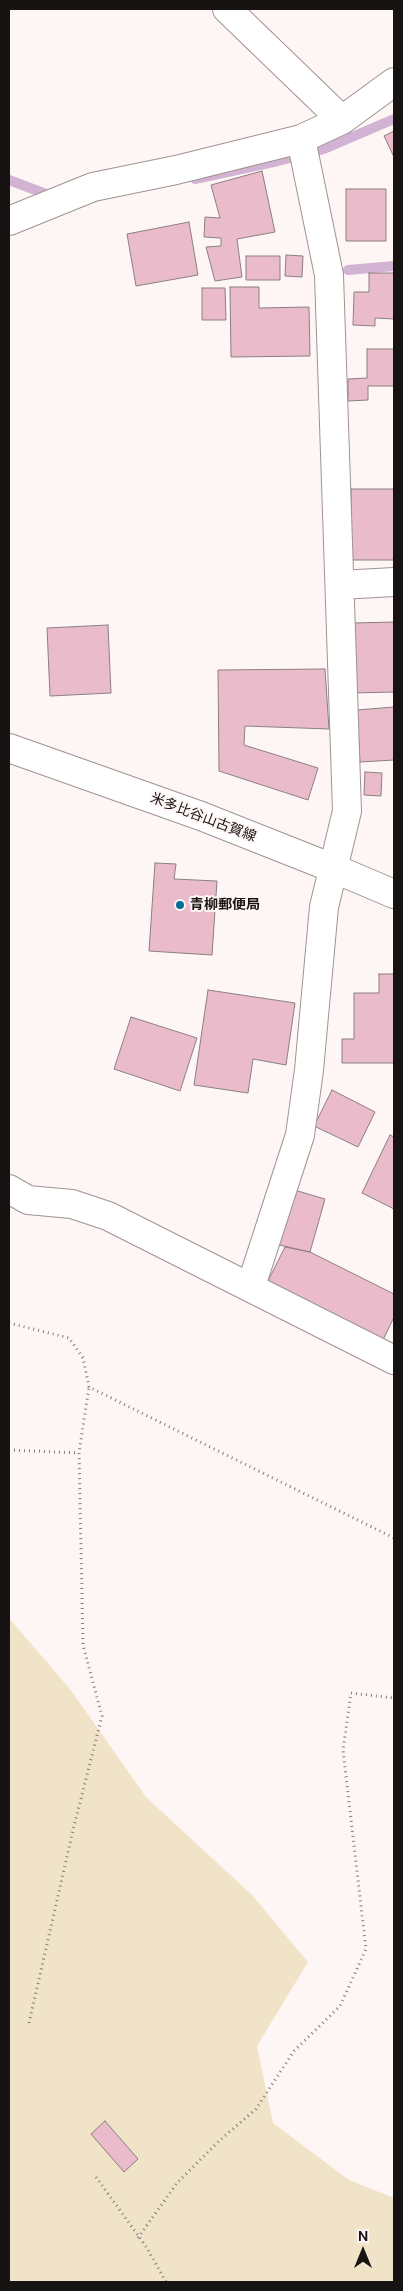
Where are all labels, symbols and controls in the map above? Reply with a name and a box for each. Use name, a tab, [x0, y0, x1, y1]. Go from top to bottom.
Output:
street label: 米多比谷山古賀線	[148, 790, 258, 846]
place label: 青柳郵便局	[190, 897, 260, 913]
marker: 青柳郵便局	[174, 899, 186, 911]
north arrow	[338, 2226, 388, 2276]
text: N	[358, 2227, 368, 2245]

